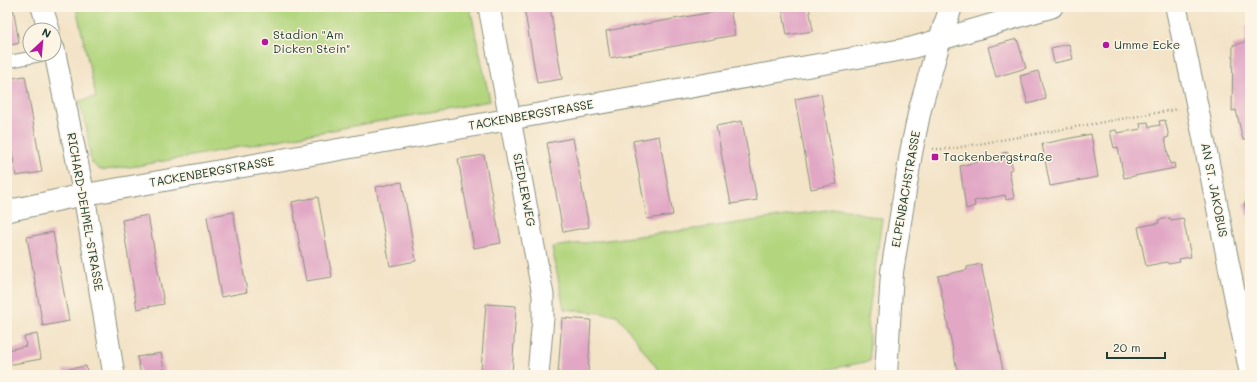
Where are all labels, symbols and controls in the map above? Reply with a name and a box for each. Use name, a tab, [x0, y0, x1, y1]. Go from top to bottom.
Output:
north arrow	[22, 22, 62, 62]
text: N	[40, 24, 54, 41]
place label: Stadion "Am Dicken Stein"	[273, 26, 350, 56]
place label: Umme Ecke	[1114, 36, 1180, 52]
marker: Stadion "Am Dicken Stein"	[260, 37, 270, 47]
marker: Umme Ecke	[1101, 40, 1111, 50]
street label: TACKENBERGSTRASSE	[467, 95, 595, 133]
street label: ELPENBACHSTRASSE	[887, 129, 923, 248]
street label: RICHARD-DEHMEL-STRASSE	[64, 131, 108, 292]
street label: AN ST. JAKOBUS	[1198, 141, 1232, 239]
place label: Tackenbergstraße	[943, 148, 1052, 164]
street label: TACKENBERGSTRASSE	[148, 152, 276, 190]
street label: SIEDLERWEG	[510, 152, 540, 228]
marker: Tackenbergstraße	[930, 152, 940, 162]
scale bar	[1107, 334, 1165, 360]
text: 20 m	[1113, 339, 1141, 355]

